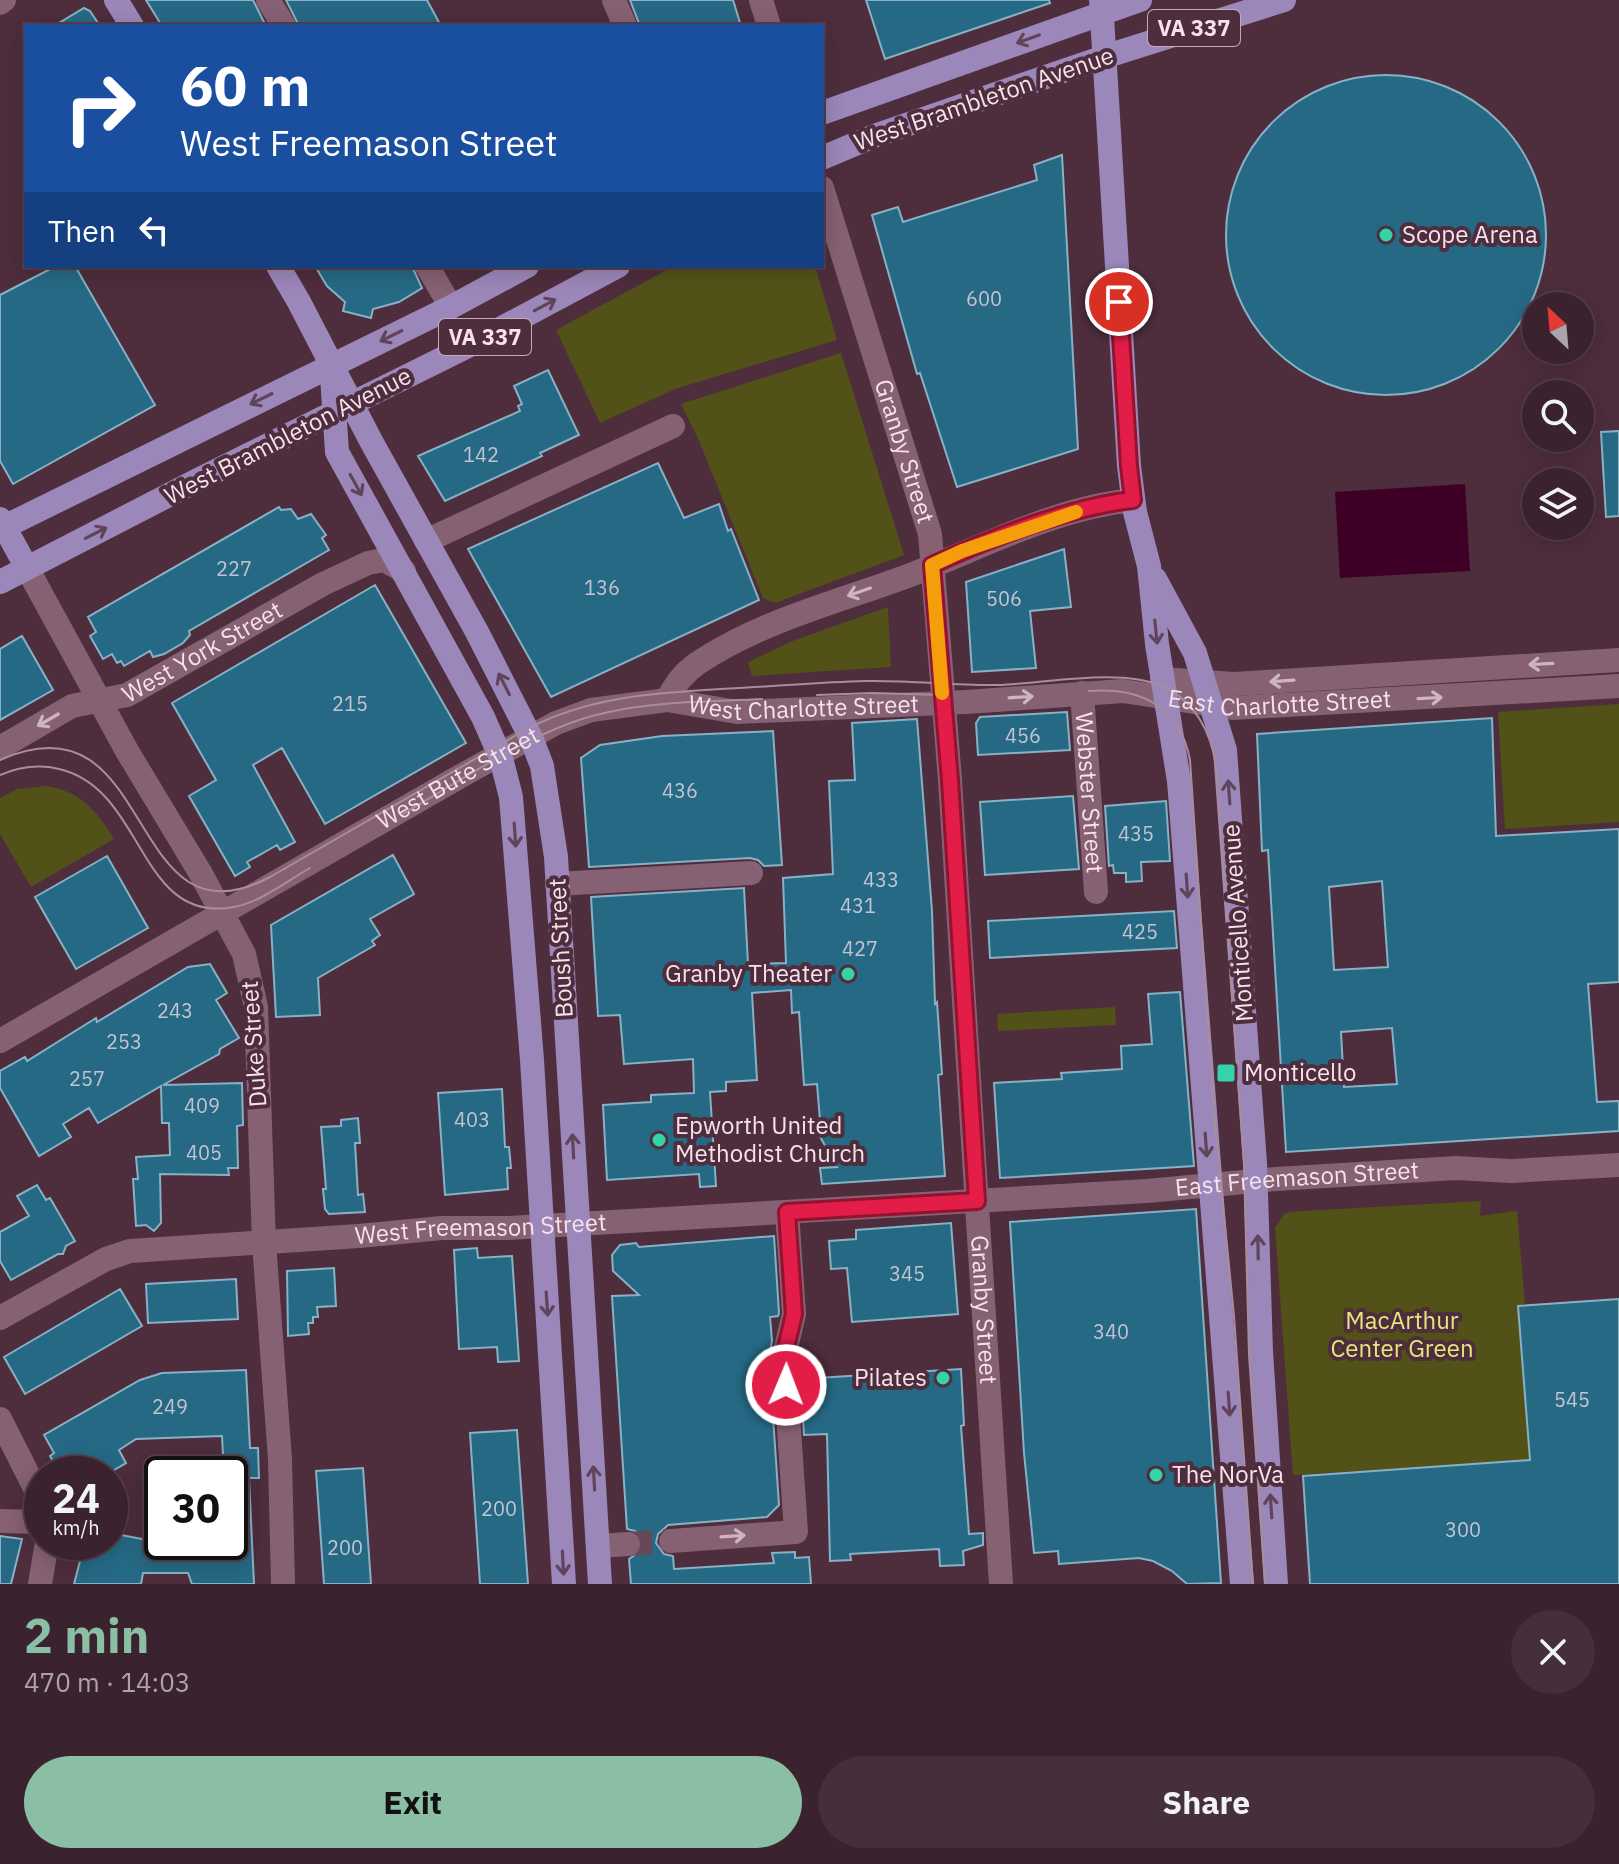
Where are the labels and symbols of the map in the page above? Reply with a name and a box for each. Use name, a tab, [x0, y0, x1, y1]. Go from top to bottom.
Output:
road number: VA 337	[1148, 10, 1240, 46]
one-way arrow	[1016, 32, 1041, 47]
street label: West Brambleton Avenue	[849, 39, 1118, 158]
place label: Scope Arena	[1402, 218, 1538, 250]
marker: Scope Arena	[1377, 226, 1395, 244]
pin	[1085, 268, 1153, 336]
house number: 600	[966, 285, 1002, 312]
north arrow	[1522, 292, 1594, 364]
one-way arrow	[533, 296, 557, 312]
road number: VA 337	[439, 319, 531, 355]
one-way arrow	[380, 329, 404, 344]
street label: West Brambleton Avenue	[159, 359, 416, 511]
street label: Granby Street	[868, 375, 943, 527]
one-way arrow	[250, 392, 274, 407]
house number: 142	[463, 441, 499, 468]
one-way arrow	[348, 473, 364, 496]
one-way arrow	[84, 524, 108, 540]
house number: 227	[216, 555, 252, 582]
house number: 136	[584, 574, 620, 601]
house number: 506	[986, 585, 1022, 612]
one-way arrow	[847, 586, 872, 601]
street label: West York Street	[116, 593, 288, 710]
one-way arrow	[1148, 618, 1163, 645]
one-way arrow	[1528, 657, 1555, 672]
one-way arrow	[496, 673, 512, 697]
one-way arrow	[1269, 674, 1296, 689]
street label: East Charlotte Street	[1166, 681, 1392, 723]
street label: West Charlotte Street	[686, 687, 920, 727]
one-way arrow	[1007, 689, 1034, 704]
house number: 215	[332, 690, 368, 717]
one-way arrow	[1416, 690, 1443, 705]
street label: Webster Street	[1068, 711, 1112, 874]
one-way arrow	[37, 712, 60, 728]
street label: West Bute Street	[370, 719, 545, 836]
house number: 456	[1005, 722, 1041, 749]
house number: 436	[662, 777, 698, 804]
one-way arrow	[1221, 779, 1236, 806]
house number: 435	[1118, 820, 1154, 847]
one-way arrow	[508, 821, 523, 848]
street label: Monticello Avenue	[1214, 823, 1260, 1023]
house number: 433	[863, 866, 899, 893]
one-way arrow	[1180, 872, 1195, 899]
street label: Boush Street	[540, 878, 580, 1019]
house number: 431	[840, 892, 876, 919]
house number: 425	[1122, 918, 1158, 945]
house number: 427	[842, 935, 878, 962]
place label: Granby Theater	[665, 957, 832, 989]
marker: Granby Theater	[839, 965, 857, 983]
street label: Duke Street	[233, 980, 273, 1108]
house number: 243	[157, 997, 193, 1024]
house number: 253	[106, 1028, 142, 1055]
place label: Monticello	[1244, 1056, 1356, 1088]
marker: Monticello	[1215, 1062, 1237, 1084]
house number: 257	[69, 1065, 105, 1092]
house number: 409	[184, 1092, 220, 1119]
house number: 403	[454, 1106, 490, 1133]
place label: Epworth United Methodist Church	[675, 1109, 865, 1169]
marker: Epworth United Methodist Church	[650, 1131, 668, 1149]
one-way arrow	[1199, 1131, 1214, 1158]
one-way arrow	[565, 1133, 580, 1160]
house number: 405	[186, 1139, 222, 1166]
street label: East Freemason Street	[1173, 1153, 1420, 1203]
street label: West Freemason Street	[353, 1205, 607, 1251]
street label: Granby Street	[964, 1234, 1005, 1385]
one-way arrow	[1251, 1234, 1266, 1261]
house number: 345	[889, 1260, 925, 1287]
one-way arrow	[540, 1290, 555, 1317]
park label: MacArthur Center Green	[1330, 1304, 1474, 1364]
house number: 340	[1093, 1318, 1129, 1345]
position arrow	[744, 1343, 828, 1427]
place label: Pilates	[854, 1361, 927, 1393]
marker: Pilates	[934, 1369, 952, 1387]
house number: 545	[1554, 1386, 1590, 1413]
one-way arrow	[1222, 1390, 1237, 1417]
house number: 249	[152, 1393, 188, 1420]
speed limit sign: 30	[144, 1456, 248, 1560]
place label: The NorVa	[1172, 1458, 1284, 1490]
one-way arrow	[586, 1465, 601, 1492]
marker: The NorVa	[1147, 1466, 1165, 1484]
one-way arrow	[1263, 1493, 1278, 1520]
house number: 200	[481, 1495, 517, 1522]
house number: 300	[1445, 1516, 1481, 1543]
one-way arrow	[719, 1528, 746, 1543]
house number: 200	[327, 1534, 363, 1561]
one-way arrow	[555, 1549, 570, 1576]

